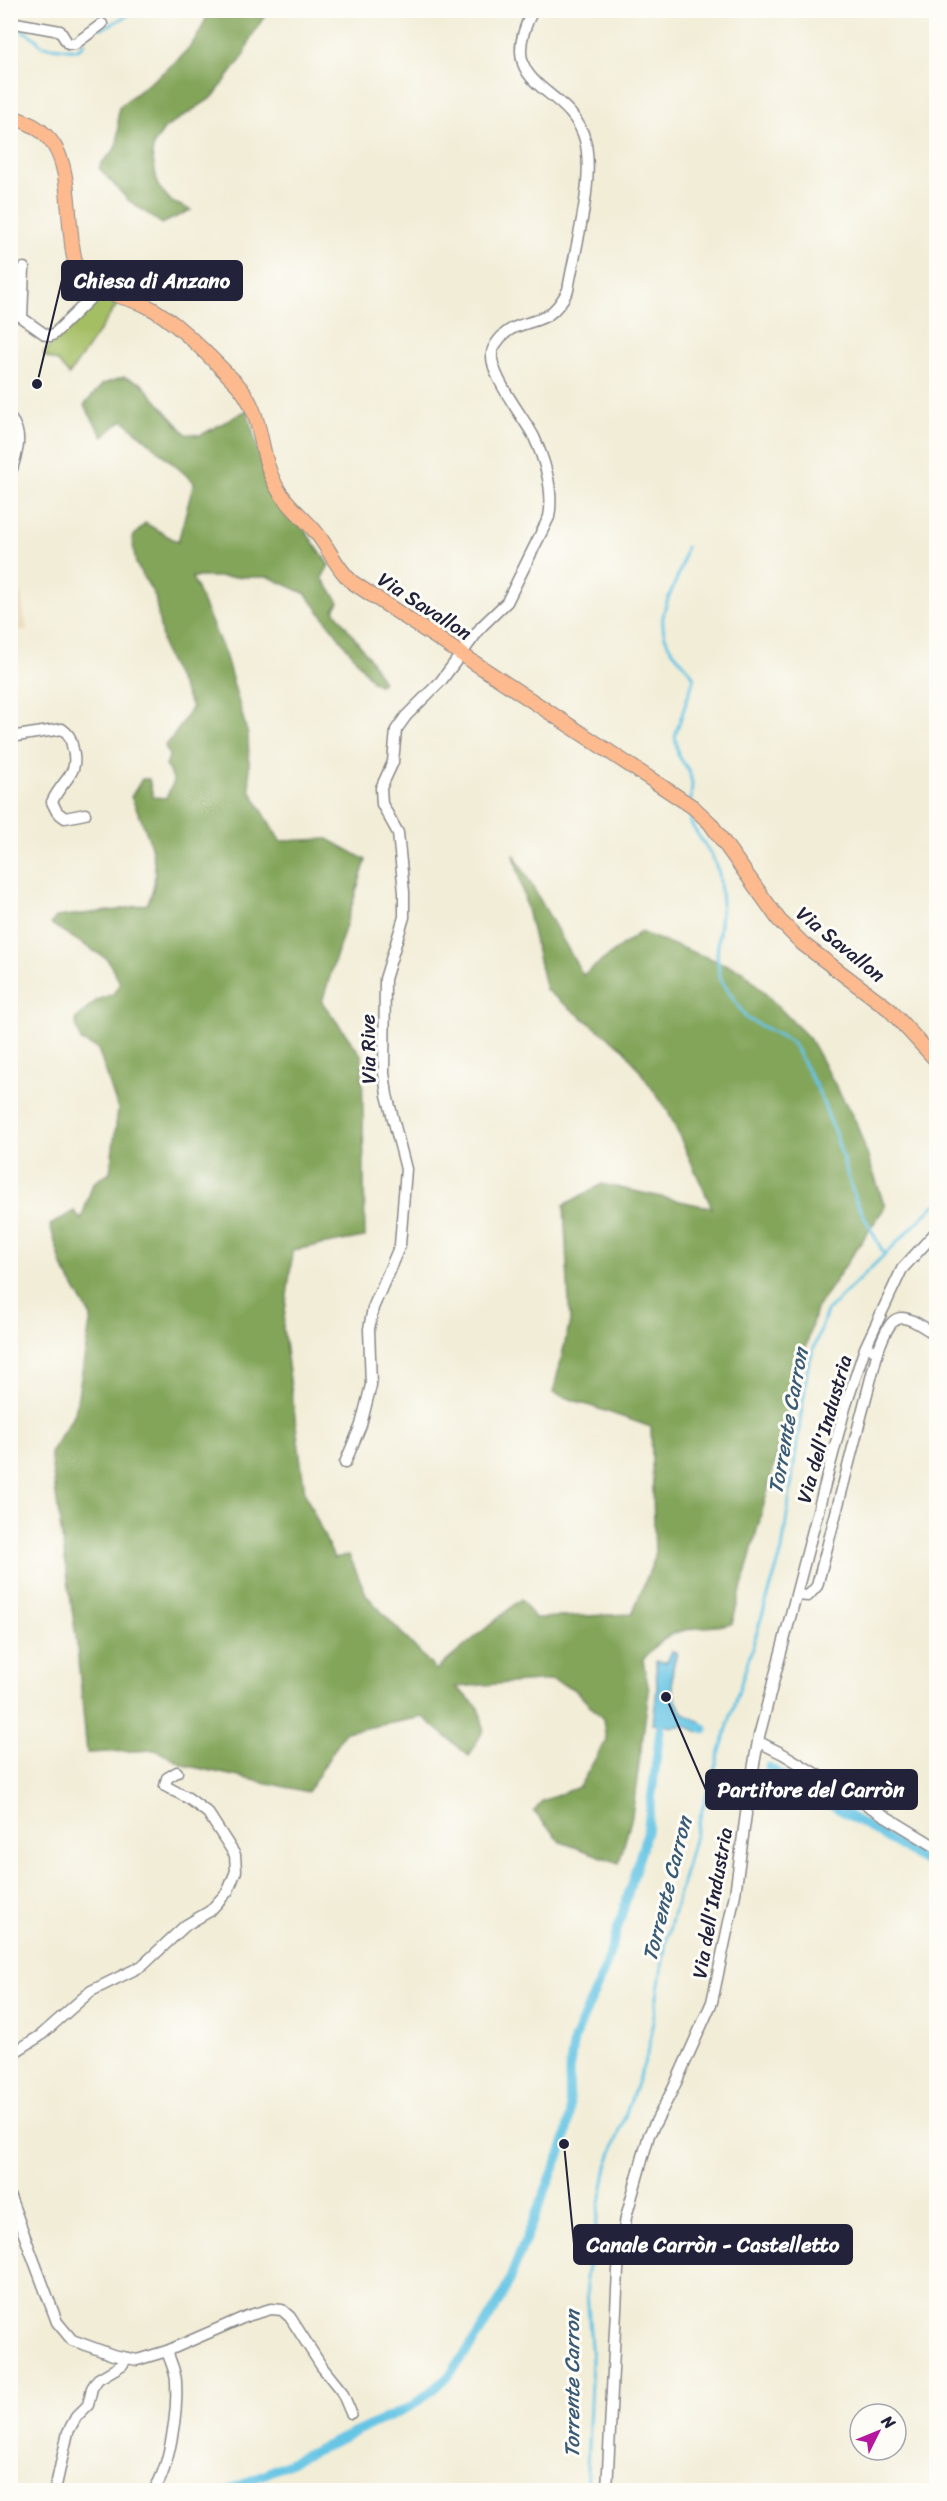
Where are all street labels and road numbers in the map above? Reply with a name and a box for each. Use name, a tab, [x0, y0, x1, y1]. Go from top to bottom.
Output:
street label: Via Savallon	[370, 563, 479, 650]
street label: Via Savallon	[788, 897, 893, 992]
street label: Via Rive	[350, 1014, 387, 1084]
street label: Via dell'Industria	[787, 1351, 862, 1507]
street label: Via dell'Industria	[682, 1825, 743, 1981]

